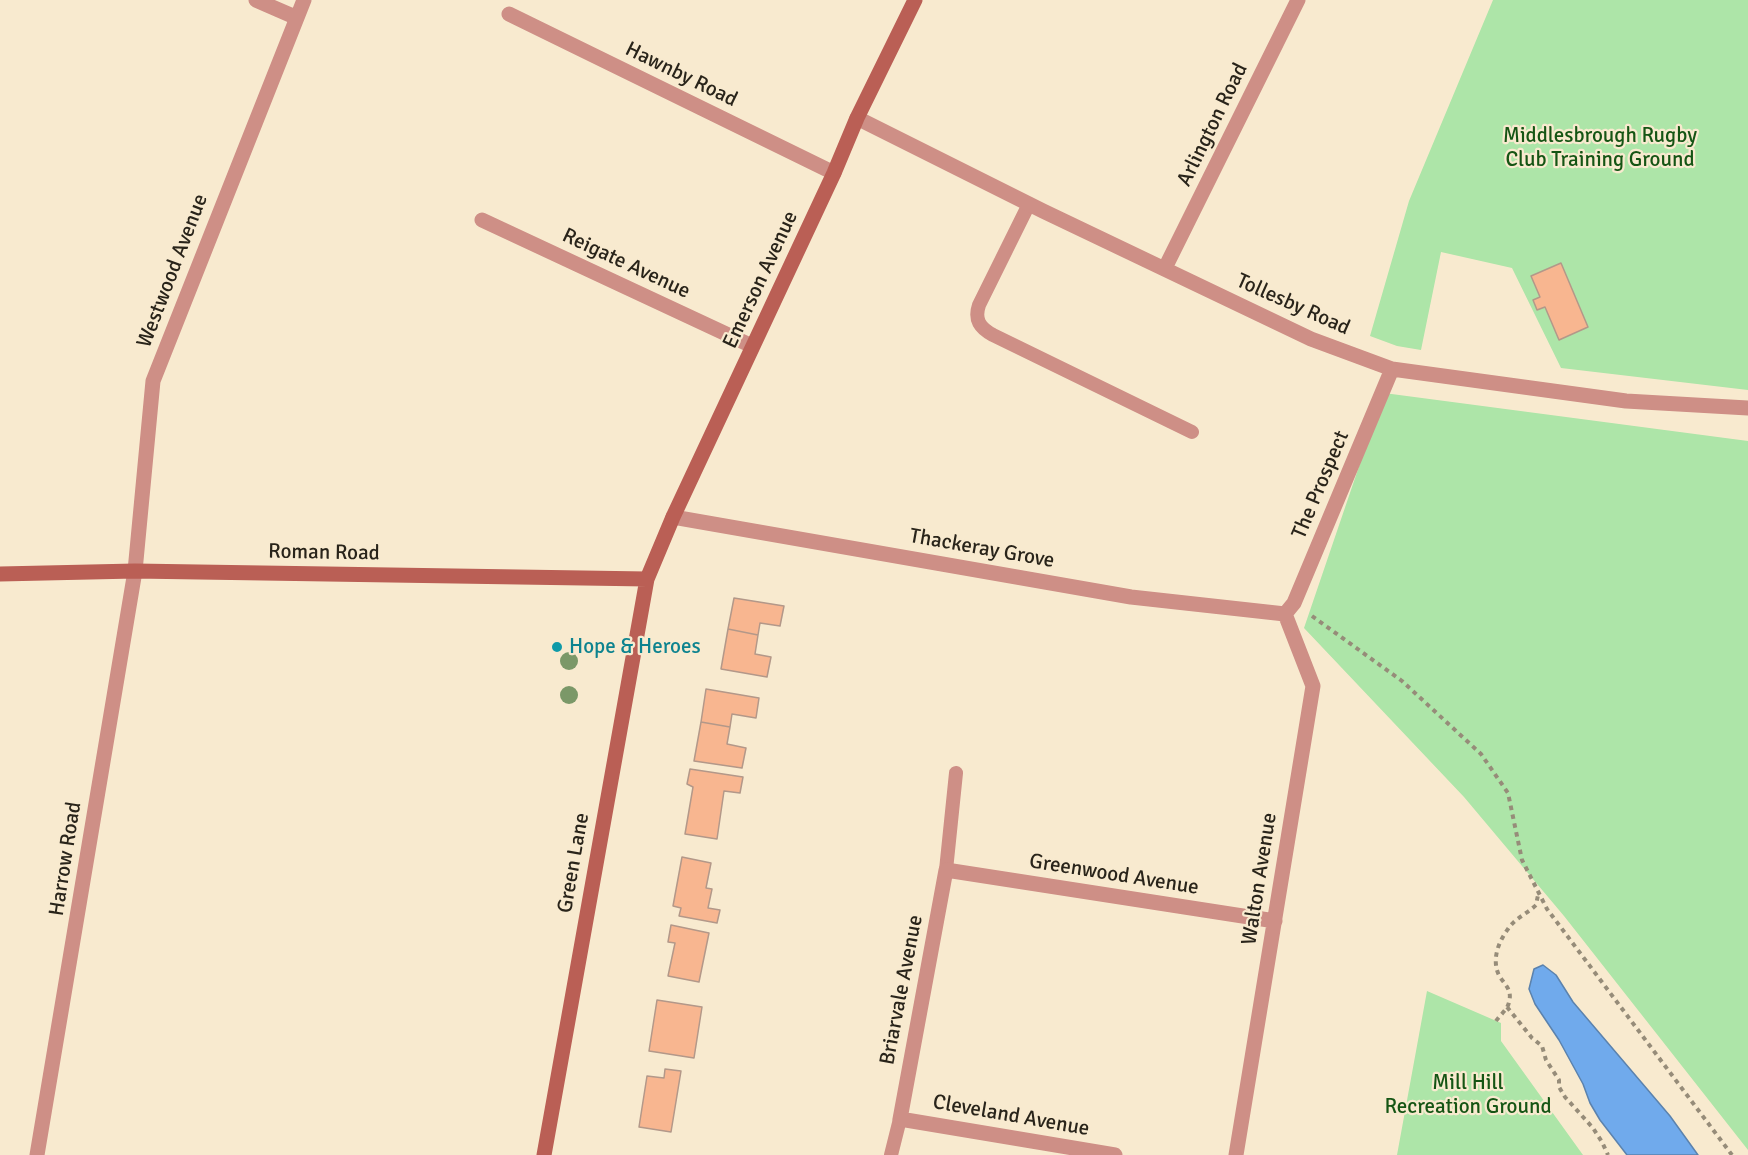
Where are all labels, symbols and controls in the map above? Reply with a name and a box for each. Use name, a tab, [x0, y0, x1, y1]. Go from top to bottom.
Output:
street label: Hawnby Road	[621, 37, 741, 113]
street label: Arlington Road	[1172, 59, 1254, 191]
park label: Middlesbrough Rugby Club Training Ground	[1503, 123, 1697, 173]
street label: Westwood Avenue	[132, 191, 214, 351]
street label: Emerson Avenue	[718, 207, 804, 353]
street label: Reigate Avenue	[558, 223, 694, 305]
street label: Tollesby Road	[1232, 269, 1354, 341]
street label: The Prospect	[1287, 427, 1355, 543]
street label: Thackeray Grove	[908, 524, 1056, 574]
street label: Roman Road	[268, 539, 380, 567]
place label: Hope & Heroes	[569, 634, 701, 660]
marker: Hope & Heroes	[550, 640, 564, 654]
street label: Harrow Road	[45, 800, 87, 918]
street label: Green Lane	[553, 811, 595, 915]
street label: Walton Avenue	[1237, 811, 1283, 947]
street label: Greenwood Avenue	[1028, 849, 1200, 901]
street label: Briarvale Avenue	[875, 913, 929, 1067]
park label: Mill Hill Recreation Ground	[1384, 1070, 1552, 1120]
street label: Cleveland Avenue	[931, 1090, 1091, 1142]

